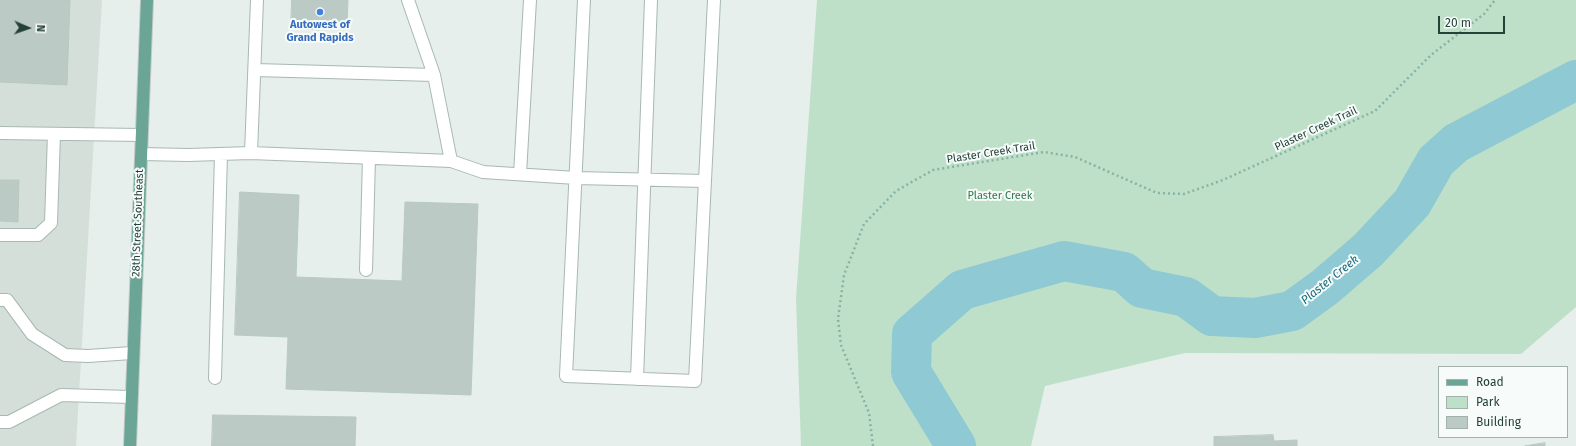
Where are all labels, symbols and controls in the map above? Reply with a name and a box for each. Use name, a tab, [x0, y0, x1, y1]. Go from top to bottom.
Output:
marker: Autowest of Grand Rapids	[315, 7, 325, 17]
north arrow	[8, 8, 48, 48]
scale bar	[1440, 8, 1507, 34]
text: 20 m	[1445, 16, 1471, 30]
place label: Autowest of Grand Rapids	[287, 18, 353, 44]
text: N	[34, 25, 47, 32]
street label: Plaster Creek Trail	[1273, 104, 1359, 154]
street label: Plaster Creek Trail	[946, 139, 1036, 167]
street label: 28th Street Southeast	[130, 169, 146, 277]
park label: Plaster Creek	[968, 189, 1032, 203]
water label: Plaster Creek	[1298, 252, 1362, 308]
legend	[1438, 366, 1568, 438]
text: Road	[1476, 375, 1504, 389]
text: Park	[1476, 395, 1500, 409]
text: Building	[1476, 415, 1521, 429]

